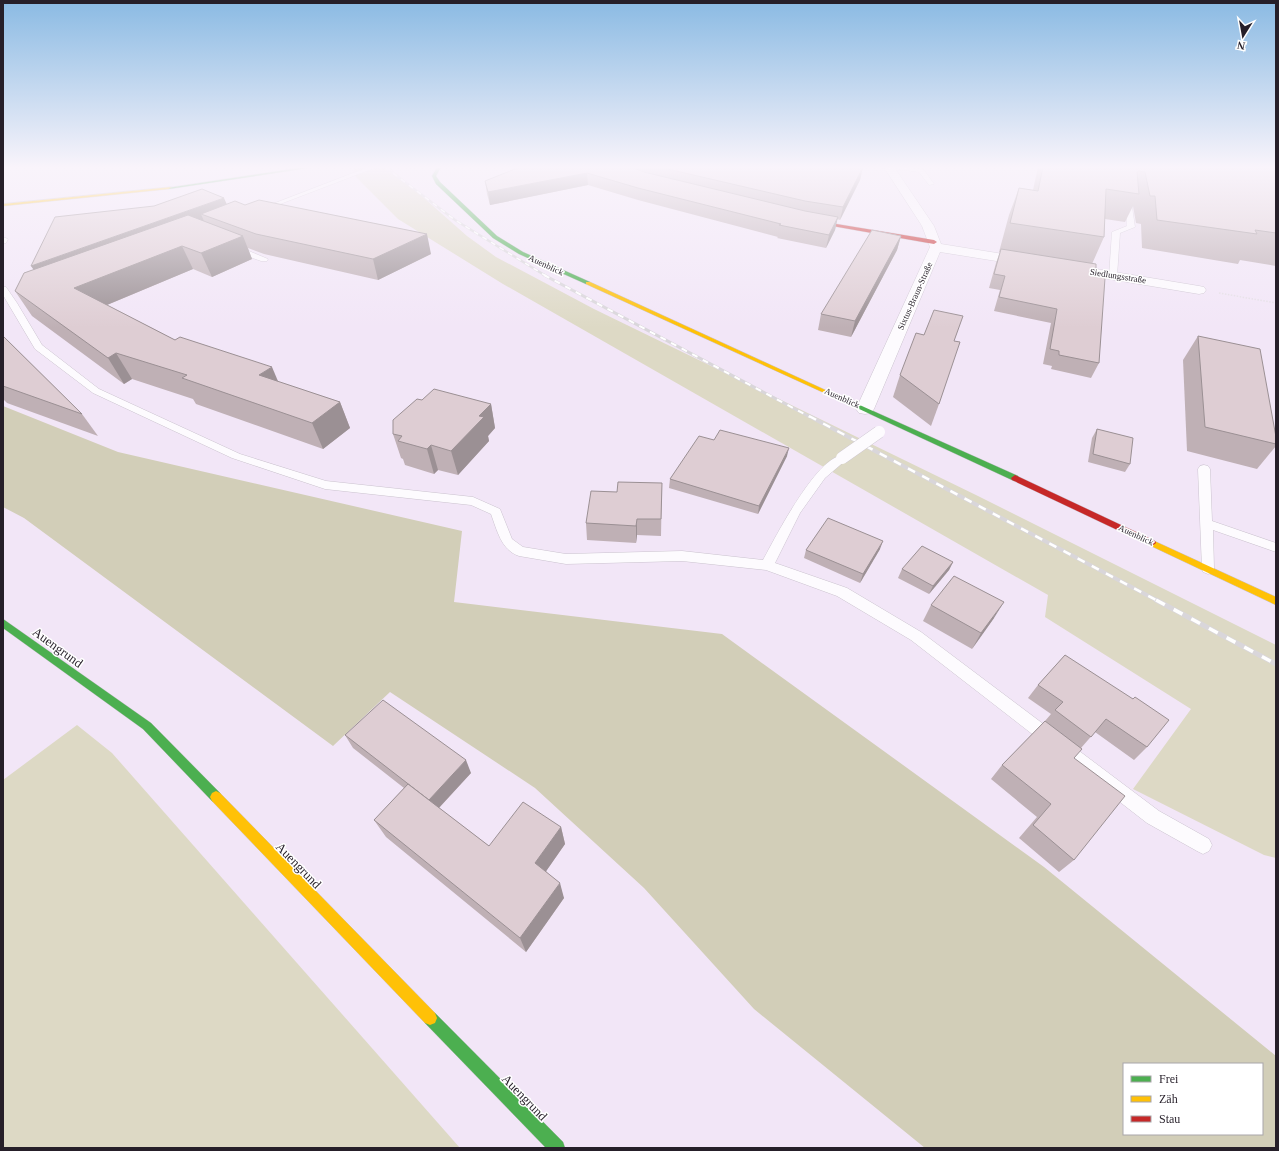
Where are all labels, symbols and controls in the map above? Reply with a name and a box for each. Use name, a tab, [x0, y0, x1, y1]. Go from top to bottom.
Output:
north arrow	[1223, 16, 1263, 56]
text: N	[1236, 39, 1246, 52]
street label: Auenblick	[527, 253, 566, 278]
street label: Sixtus-Braun-Straße	[895, 260, 935, 332]
street label: Siedlungsstraße	[1089, 267, 1147, 285]
street label: Auenblick	[823, 386, 862, 410]
street label: Auenblick	[1117, 523, 1156, 548]
street label: Auengrund	[30, 624, 86, 671]
street label: Auengrund	[273, 839, 325, 892]
legend	[1123, 1063, 1263, 1135]
street label: Auengrund	[499, 1071, 551, 1124]
text: Frei	[1159, 1072, 1179, 1086]
text: Zäh	[1159, 1092, 1178, 1106]
text: Stau	[1159, 1112, 1180, 1126]

